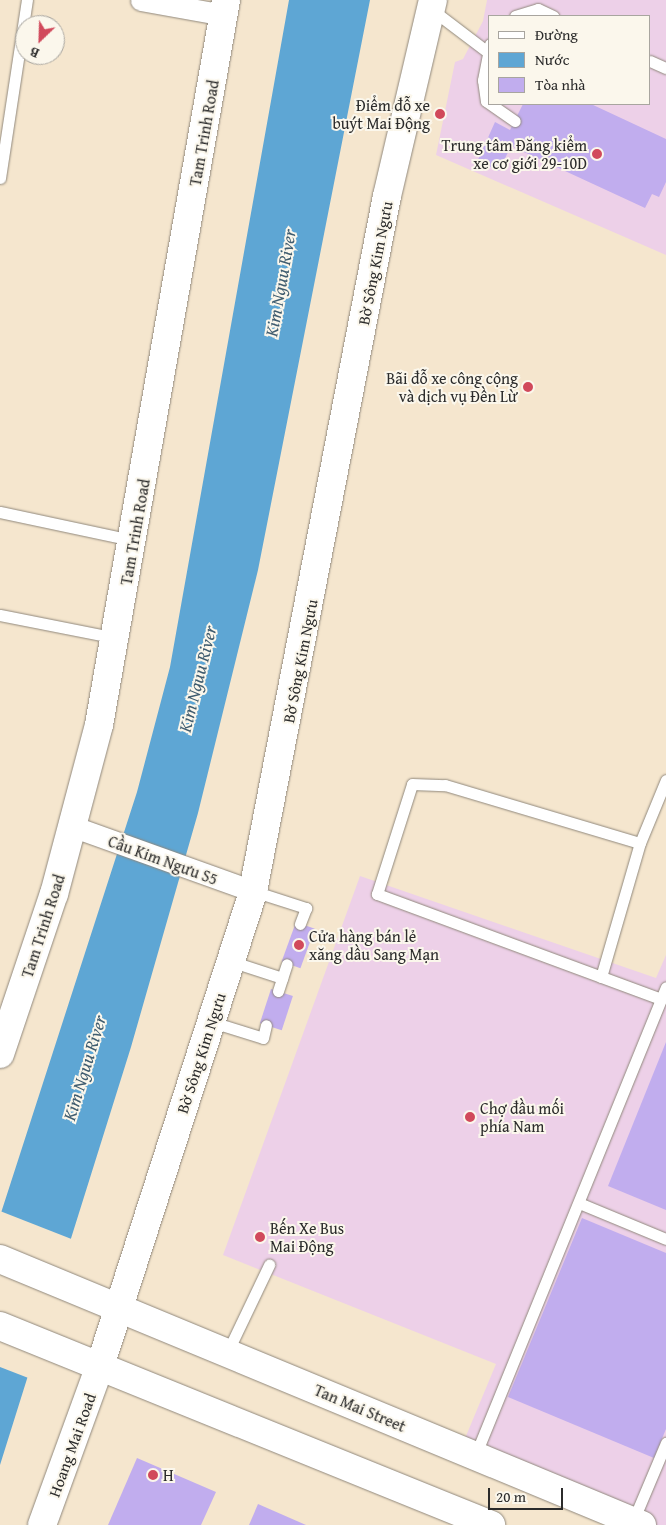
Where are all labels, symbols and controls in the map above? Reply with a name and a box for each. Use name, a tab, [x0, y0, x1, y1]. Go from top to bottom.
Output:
north arrow	[15, 15, 65, 65]
legend	[488, 15, 651, 105]
text: Đường	[535, 24, 578, 45]
text: B	[26, 42, 42, 64]
text: Nước	[535, 49, 569, 70]
text: Tòa nhà	[535, 74, 585, 95]
street label: Tam Trinh Road	[185, 78, 223, 188]
place label: Điểm đỗ xe buýt Mai Động	[332, 95, 430, 133]
marker: Điểm đỗ xe buýt Mai Động	[434, 108, 446, 120]
place label: Trung tâm Đăng kiểm xe cơ giới 29-10D	[442, 135, 587, 173]
marker: Trung tâm Đăng kiểm xe cơ giới 29-10D	[591, 148, 603, 160]
street label: Bờ Sông Kim Ngưu	[354, 199, 396, 327]
water label: Kim Nguu River	[261, 228, 301, 338]
place label: Bãi đỗ xe công cộng và dịch vụ Đền Lừ	[386, 368, 518, 406]
marker: Bãi đỗ xe công cộng và dịch vụ Đền Lừ	[522, 381, 534, 393]
street label: Tam Trinh Road	[116, 477, 154, 587]
street label: Bờ Sông Kim Ngưu	[279, 597, 321, 725]
water label: Kim Nguu River	[174, 624, 222, 734]
street label: Cầu Kim Ngưu S5	[106, 831, 220, 889]
street label: Tam Trinh Road	[17, 872, 69, 980]
place label: Cửa hàng bán lẻ xăng dầu Sang Mạn	[309, 926, 439, 964]
marker: Cửa hàng bán lẻ xăng dầu Sang Mạn	[293, 939, 305, 951]
street label: Bờ Sông Kim Ngưu	[172, 990, 230, 1116]
water label: Kim Nguu River	[59, 1013, 111, 1123]
place label: Chợ đầu mối phía Nam	[480, 1098, 564, 1136]
marker: Chợ đầu mối phía Nam	[464, 1111, 476, 1123]
place label: Bến Xe Bus Mai Động	[270, 1218, 344, 1256]
marker: Bến Xe Bus Mai Động	[254, 1231, 266, 1243]
street label: Tan Mai Street	[311, 1380, 409, 1436]
street label: Hoang Mai Road	[44, 1391, 100, 1499]
place label: H	[163, 1465, 174, 1485]
marker: H	[147, 1469, 159, 1481]
scale bar	[491, 1478, 566, 1510]
text: 20 m	[496, 1486, 526, 1507]

